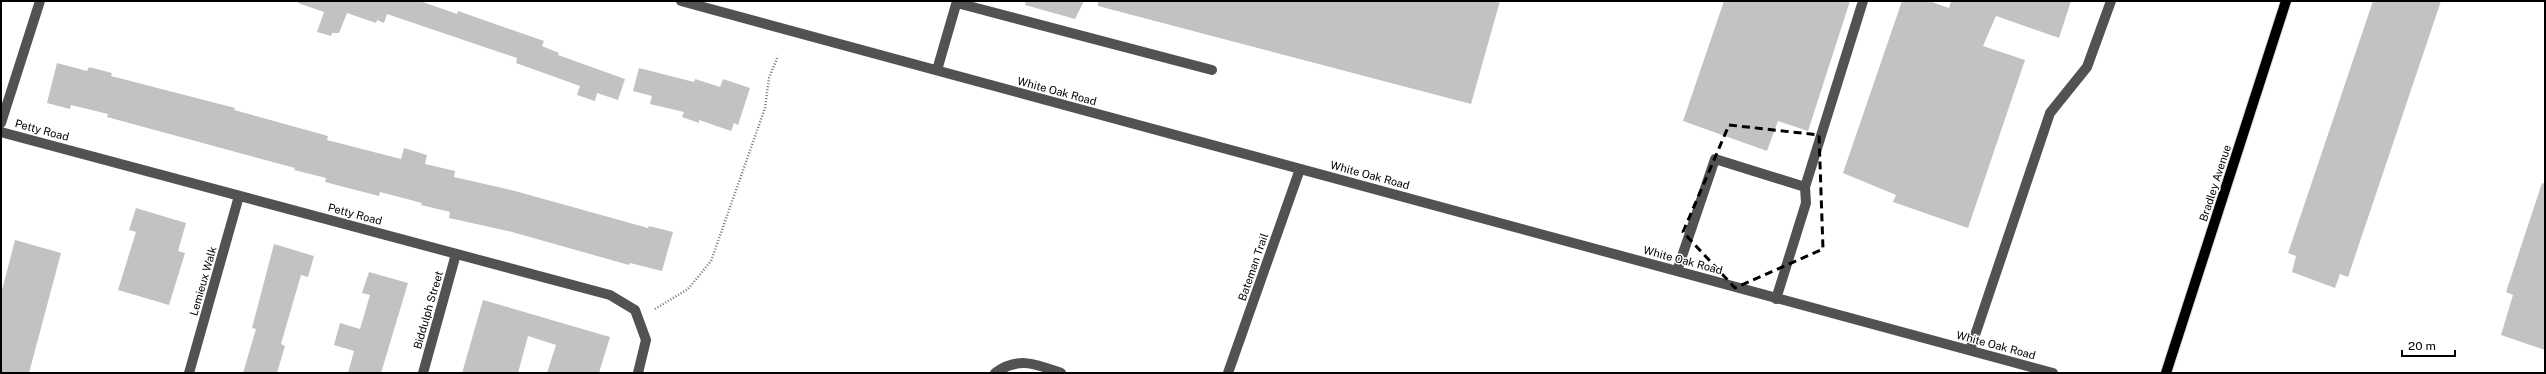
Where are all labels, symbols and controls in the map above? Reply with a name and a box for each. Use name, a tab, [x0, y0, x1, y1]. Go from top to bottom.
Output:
street label: White Oak Road	[1016, 75, 1098, 107]
street label: Petty Road	[14, 117, 70, 143]
street label: Bradley Avenue	[2197, 143, 2233, 223]
street label: White Oak Road	[1329, 159, 1411, 191]
street label: Petty Road	[327, 201, 383, 227]
street label: Bateman Trail	[1236, 232, 1270, 302]
street label: White Oak Road	[1642, 244, 1724, 276]
street label: Lemieux Walk	[187, 245, 219, 317]
street label: Biddulph Street	[411, 270, 445, 350]
street label: White Oak Road	[1955, 329, 2037, 361]
scale bar	[2402, 332, 2455, 358]
text: 20 m	[2408, 339, 2436, 353]

